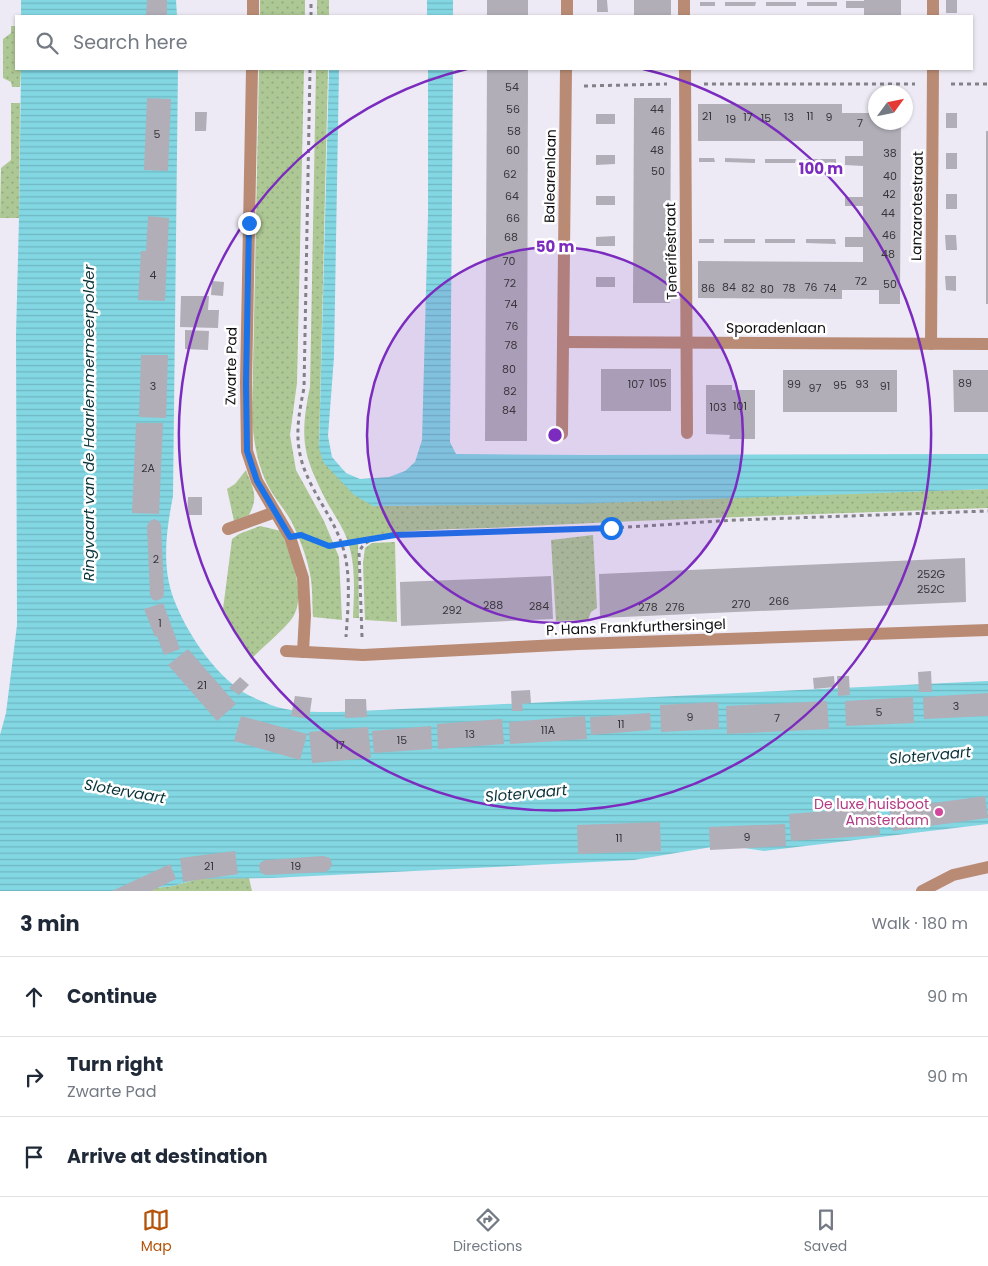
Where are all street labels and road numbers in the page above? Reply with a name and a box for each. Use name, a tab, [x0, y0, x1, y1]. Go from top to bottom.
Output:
street label: Balearenlaan	[539, 129, 561, 223]
street label: Lanzarotestraat	[906, 151, 928, 261]
street label: Tenerifestraat	[660, 202, 682, 300]
street label: Sporadenlaan	[726, 318, 826, 338]
street label: Zwarte Pad	[220, 327, 242, 405]
street label: P. Hans Frankfurthersingel	[546, 614, 726, 640]

